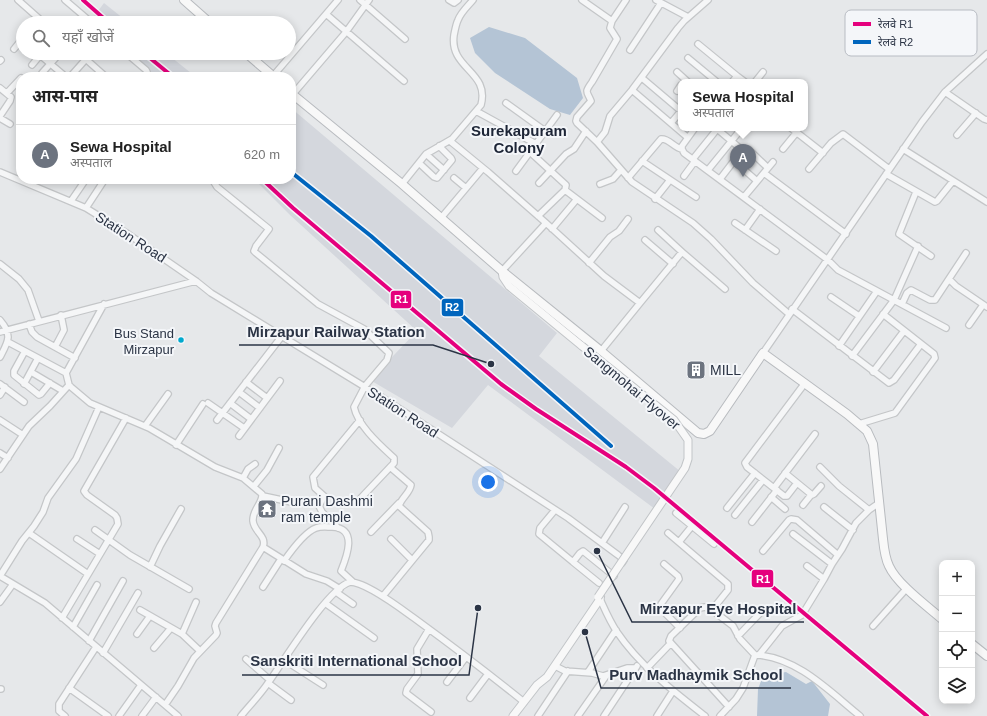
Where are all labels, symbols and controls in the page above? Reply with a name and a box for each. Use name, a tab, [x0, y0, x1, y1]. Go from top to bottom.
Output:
legend	[845, 10, 977, 56]
search box	[16, 16, 296, 60]
text: रेलवे R1	[877, 18, 913, 30]
icon: search	[30, 27, 52, 49]
text: यहाँ खोजें	[62, 28, 114, 45]
text: रेलवे R2	[877, 36, 913, 48]
popup	[678, 79, 808, 131]
text: आस-पास	[32, 87, 98, 106]
text: Sewa Hospital	[692, 88, 794, 105]
text: अस्पताल	[692, 105, 734, 120]
district label: Surekapuram Colony	[471, 122, 567, 156]
text: Sewa Hospital	[70, 138, 172, 155]
pin: A	[730, 144, 756, 177]
text: A	[40, 147, 50, 162]
text: 620 m	[244, 147, 280, 162]
text: अस्पताल	[70, 155, 112, 170]
street label: Station Road	[93, 208, 169, 266]
line badge: R1	[390, 290, 412, 309]
text: R1	[394, 293, 408, 305]
line badge: R2	[441, 298, 464, 317]
text: R2	[445, 301, 459, 313]
callout: Mirzapur Railway Station	[239, 318, 433, 345]
text: Mirzapur Railway Station	[247, 323, 425, 340]
place label: Bus Stand Mirzapur	[114, 326, 175, 357]
marker: Bus Stand Mirzapur	[176, 335, 186, 345]
street label: Sangmohai Flyover	[581, 343, 684, 433]
building icon: MILL	[685, 359, 707, 381]
place label: MILL	[710, 362, 741, 378]
street label: Station Road	[365, 383, 441, 441]
your location	[478, 472, 498, 492]
place label: Purani Dashmi ram temple	[281, 493, 373, 525]
temple icon: Purani Dashmi ram temple	[256, 498, 278, 520]
map controls	[939, 560, 975, 704]
button: +	[939, 560, 975, 596]
line badge: R1	[751, 569, 774, 588]
text: R1	[756, 573, 770, 585]
callout: Mirzapur Eye Hospital	[632, 595, 804, 622]
button: −	[939, 596, 975, 632]
text: Mirzapur Eye Hospital	[640, 600, 796, 617]
button: locate	[939, 632, 975, 668]
callout: Sanskriti International School	[242, 648, 469, 675]
text: Sanskriti International School	[250, 652, 462, 669]
callout: Purv Madhaymik School	[601, 661, 791, 688]
text: Purv Madhaymik School	[609, 666, 783, 683]
button: layers	[939, 668, 975, 704]

